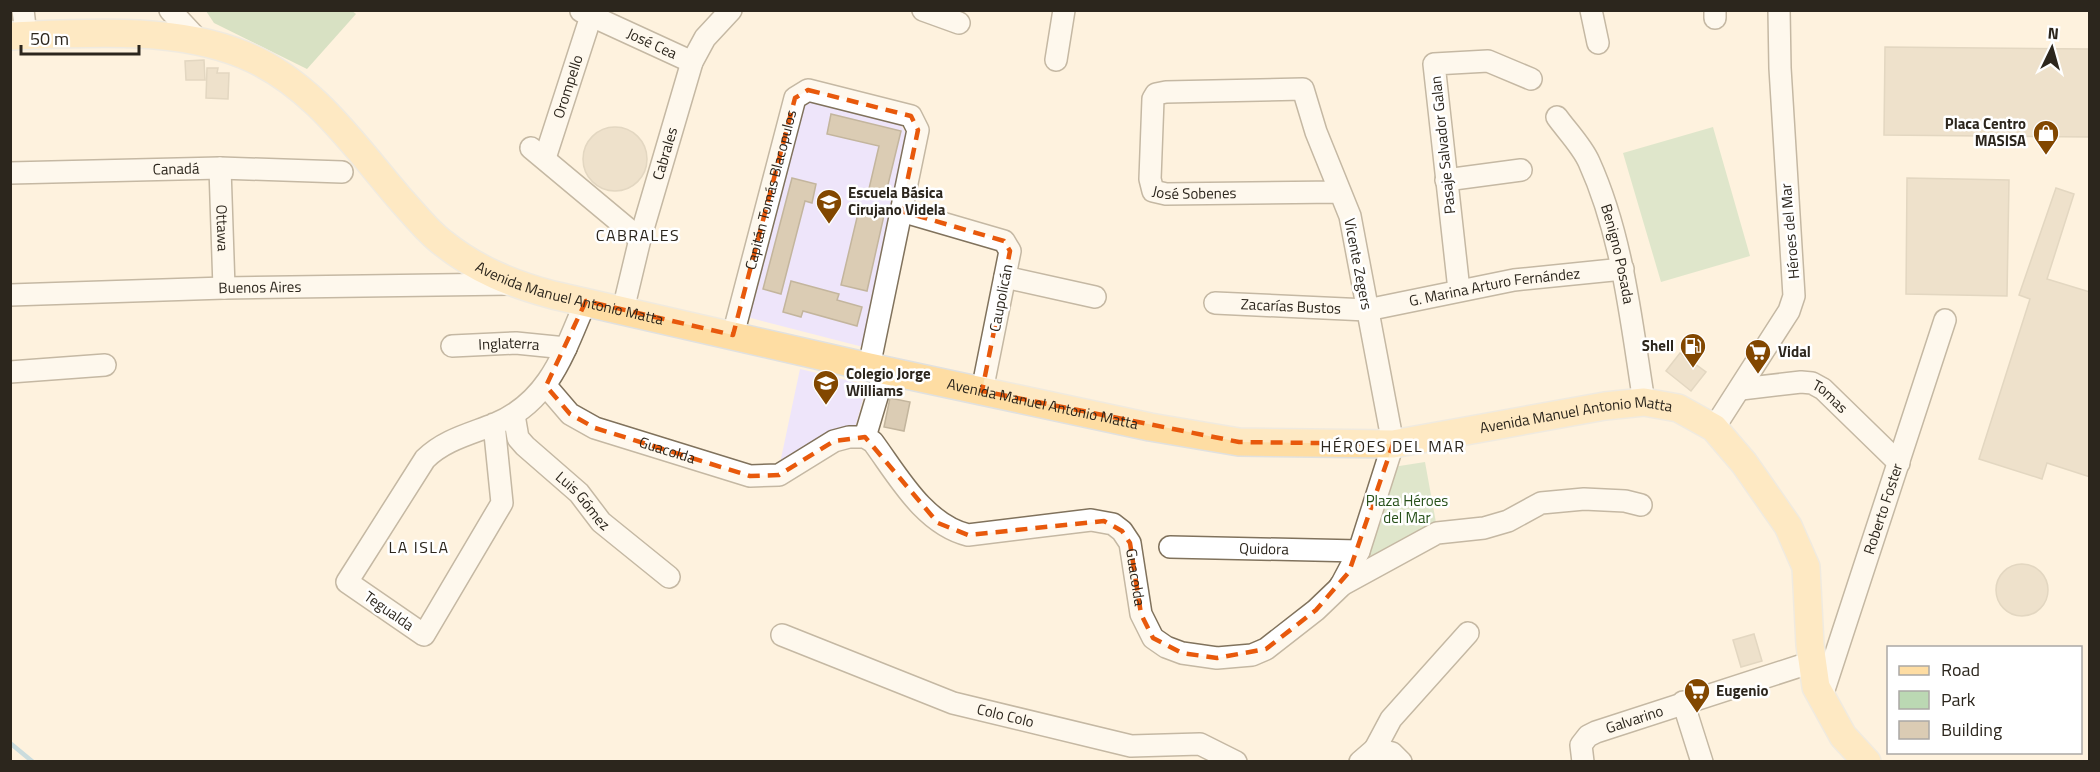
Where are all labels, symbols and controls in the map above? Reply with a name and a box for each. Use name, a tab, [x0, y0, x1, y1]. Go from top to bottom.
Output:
scale bar	[21, 18, 140, 56]
north arrow	[2022, 18, 2082, 78]
text: N	[2047, 21, 2060, 45]
street label: José Cea	[623, 22, 681, 65]
text: 50 m	[30, 25, 69, 52]
street label: Orompello	[547, 52, 589, 121]
street label: Pasaje Salvador Galan	[1424, 75, 1461, 215]
street label: Capitán Tomás Blacopulos	[739, 107, 802, 272]
place label: Placa Centro MASISA	[1945, 112, 2026, 152]
shop icon: Placa Centro MASISA	[2031, 118, 2061, 156]
street label: Cabrales	[646, 124, 683, 183]
street label: Canadá	[152, 156, 200, 181]
street label: José Sobenes	[1150, 179, 1237, 205]
place label: Escuela Básica Cirujano Videla	[848, 181, 946, 221]
street label: Héroes del Mar	[1774, 182, 1805, 280]
school or university icon: Escuela Básica Cirujano Videla	[814, 187, 844, 225]
street label: Benigno Posada	[1595, 201, 1641, 306]
street label: Ottawa	[210, 204, 235, 252]
street label: Vicente Zegers	[1338, 216, 1379, 312]
district label: CABRALES	[596, 223, 680, 247]
street label: Avenida Manuel Antonio Matta	[472, 255, 666, 331]
street label: G. Marina Arturo Fernández	[1407, 261, 1581, 312]
street label: Caupolicán	[983, 262, 1018, 334]
street label: Buenos Aires	[218, 275, 302, 299]
street label: Zacarías Bustos	[1240, 292, 1342, 320]
street label: Inglaterra	[478, 331, 541, 356]
fuel station icon: Shell	[1678, 331, 1708, 369]
place label: Shell	[1642, 334, 1674, 357]
supermarket icon: Vidal	[1743, 337, 1773, 375]
place label: Vidal	[1778, 340, 1811, 363]
place label: Colegio Jorge Williams	[846, 362, 931, 402]
school or university icon: Colegio Jorge Williams	[811, 368, 841, 406]
street label: Avenida Manuel Antonio Matta	[945, 372, 1141, 435]
street label: Tomas	[1808, 373, 1853, 418]
street label: Avenida Manuel Antonio Matta	[1478, 390, 1675, 439]
street label: Guacolda	[636, 430, 699, 470]
district label: HÉROES DEL MAR	[1320, 434, 1466, 458]
street label: Roberto Foster	[1857, 460, 1908, 557]
street label: Luis Gómez	[551, 466, 615, 536]
park label: Plaza Héroes del Mar	[1366, 489, 1448, 529]
district label: LA ISLA	[388, 535, 450, 559]
street label: Quidora	[1239, 536, 1290, 561]
street label: Guacolda	[1120, 547, 1152, 608]
street label: Tegualda	[360, 585, 419, 636]
legend	[1887, 646, 2082, 754]
text: Road	[1941, 656, 1980, 683]
supermarket icon: Eugenio	[1682, 676, 1712, 714]
place label: Eugenio	[1716, 679, 1768, 702]
text: Park	[1941, 686, 1976, 713]
street label: Colo Colo	[975, 697, 1037, 733]
street label: Galvarino	[1603, 699, 1666, 739]
text: Building	[1941, 716, 2002, 743]

